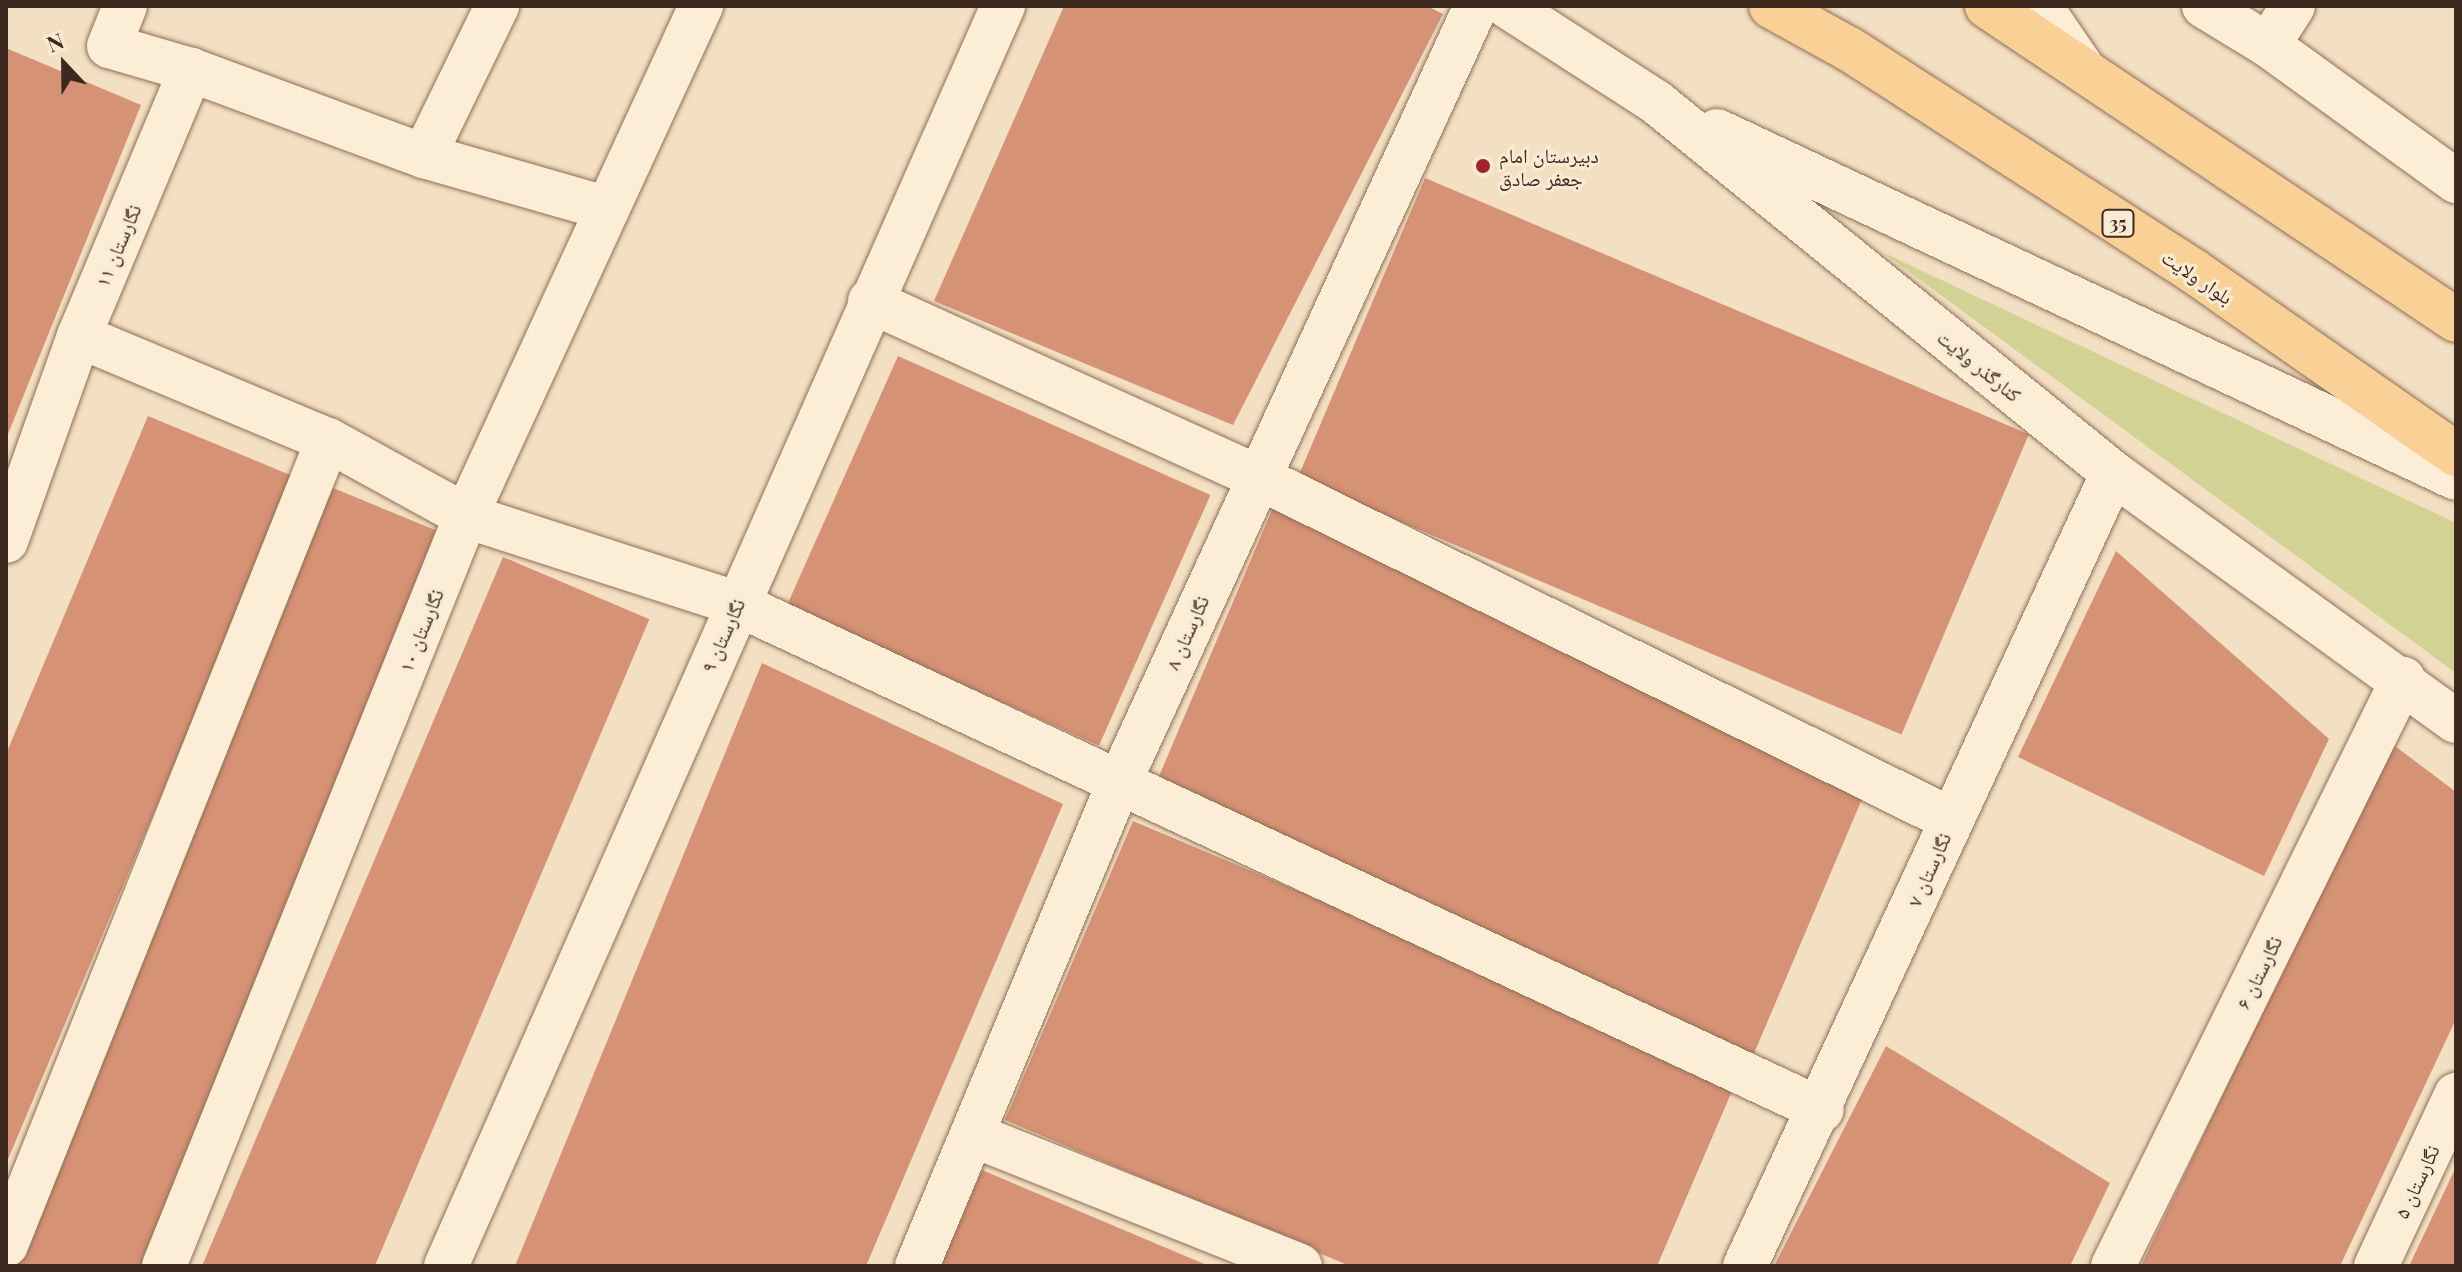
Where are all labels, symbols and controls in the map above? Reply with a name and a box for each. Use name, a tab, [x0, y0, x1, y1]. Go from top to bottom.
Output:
north arrow	[24, 24, 104, 104]
text: N	[42, 25, 68, 59]
place label: دبیرستان امام جعفر صادق	[1499, 142, 1599, 189]
marker: دبیرستان امام جعفر صادق	[1474, 157, 1492, 175]
street label: نگارستان ۱۱	[89, 200, 145, 290]
road number: 35	[2100, 209, 2136, 237]
street label: بلوار ولایت	[2158, 244, 2238, 308]
street label: کنارگذر ولایت	[1933, 324, 2027, 406]
street label: نگارستان ۱۰	[392, 585, 448, 675]
street label: نگارستان ۸	[1159, 591, 1213, 673]
street label: نگارستان ۹	[695, 594, 749, 676]
street label: نگارستان ۷	[1901, 828, 1955, 910]
street label: نگارستان ۶	[2230, 931, 2286, 1013]
street label: نگارستان ۵	[2389, 1140, 2443, 1222]

